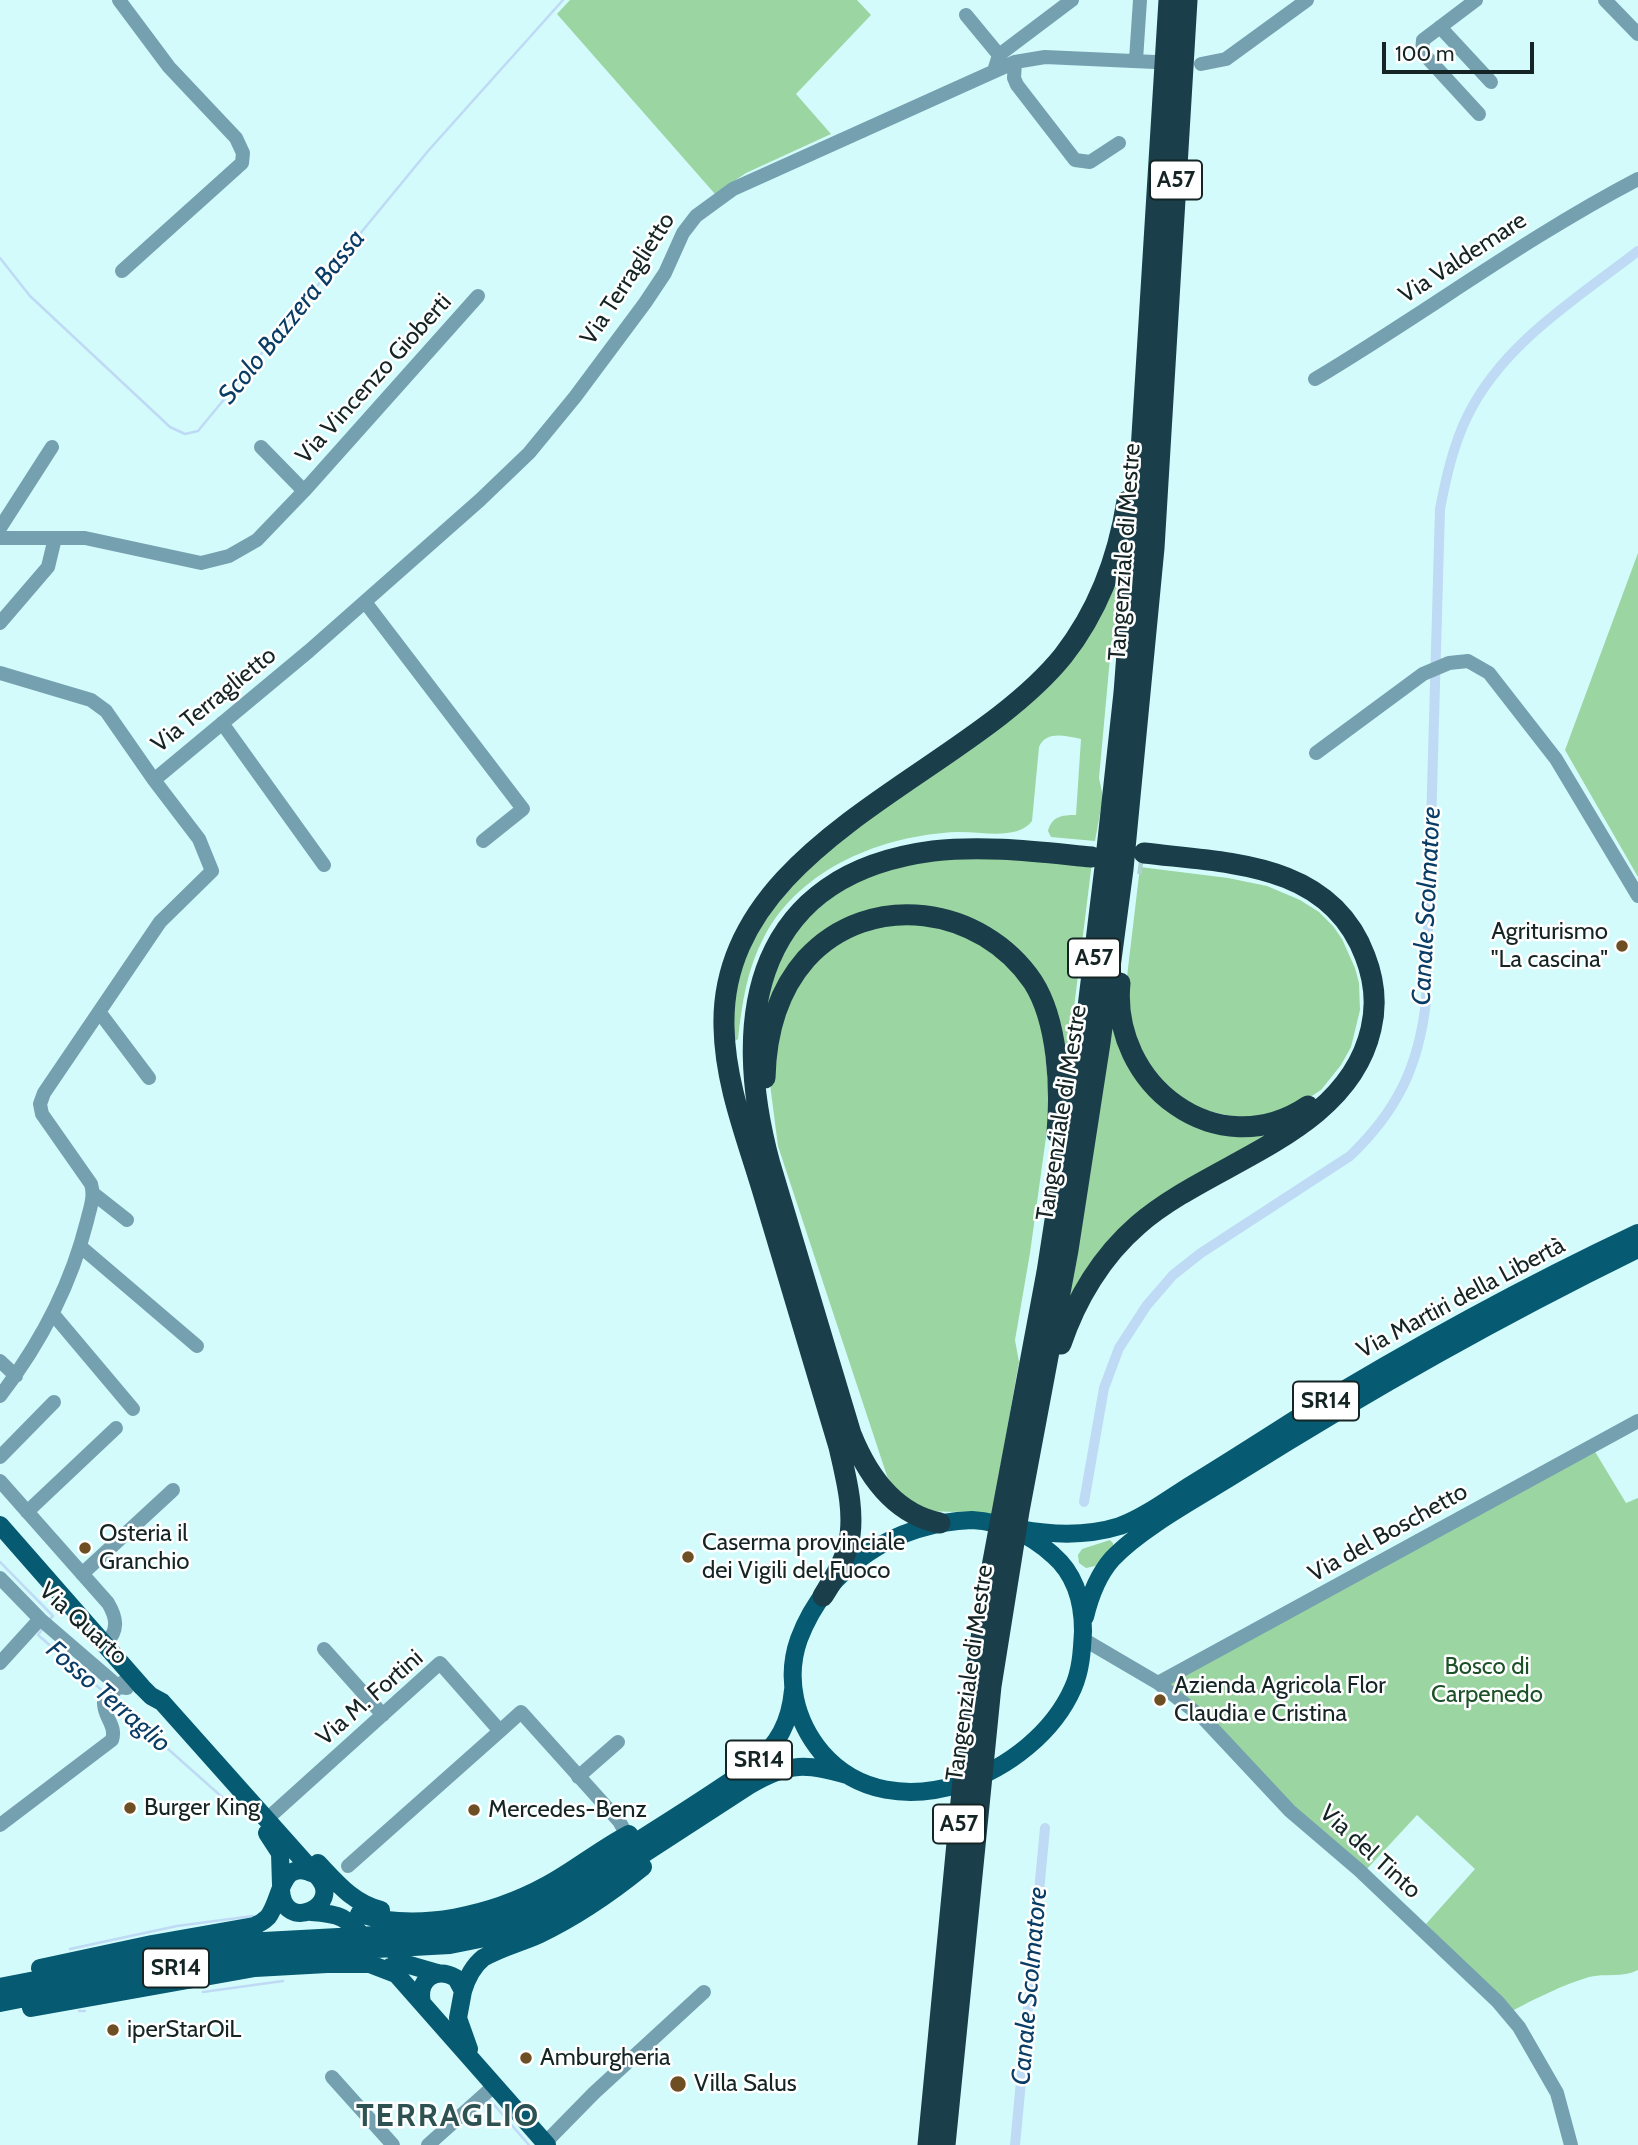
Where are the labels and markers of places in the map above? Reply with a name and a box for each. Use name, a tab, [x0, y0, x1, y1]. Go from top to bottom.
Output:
place label: Agriturismo "La cascina"	[1491, 918, 1608, 974]
marker: Agriturismo "La cascina"	[1614, 938, 1630, 954]
place label: Osteria il Granchio	[99, 1520, 190, 1576]
place label: Caserma provinciale dei Vigili del Fuoco	[702, 1529, 905, 1585]
marker: Osteria il Granchio	[77, 1540, 93, 1556]
marker: Caserma provinciale dei Vigili del Fuoco	[680, 1549, 696, 1565]
place label: Azienda Agricola Flor Claudia e Cristina	[1174, 1672, 1386, 1728]
marker: Azienda Agricola Flor Claudia e Cristina	[1152, 1692, 1168, 1708]
place label: Burger King	[144, 1794, 260, 1822]
place label: Mercedes-Benz	[488, 1796, 647, 1824]
marker: Burger King	[122, 1800, 138, 1816]
marker: Mercedes-Benz	[466, 1802, 482, 1818]
place label: iperStarOiL	[127, 2016, 241, 2044]
marker: iperStarOiL	[105, 2022, 121, 2038]
place label: Amburgheria	[540, 2044, 671, 2072]
marker: Amburgheria	[518, 2050, 534, 2066]
place label: Villa Salus	[694, 2070, 797, 2098]
marker: Villa Salus	[668, 2074, 688, 2094]

